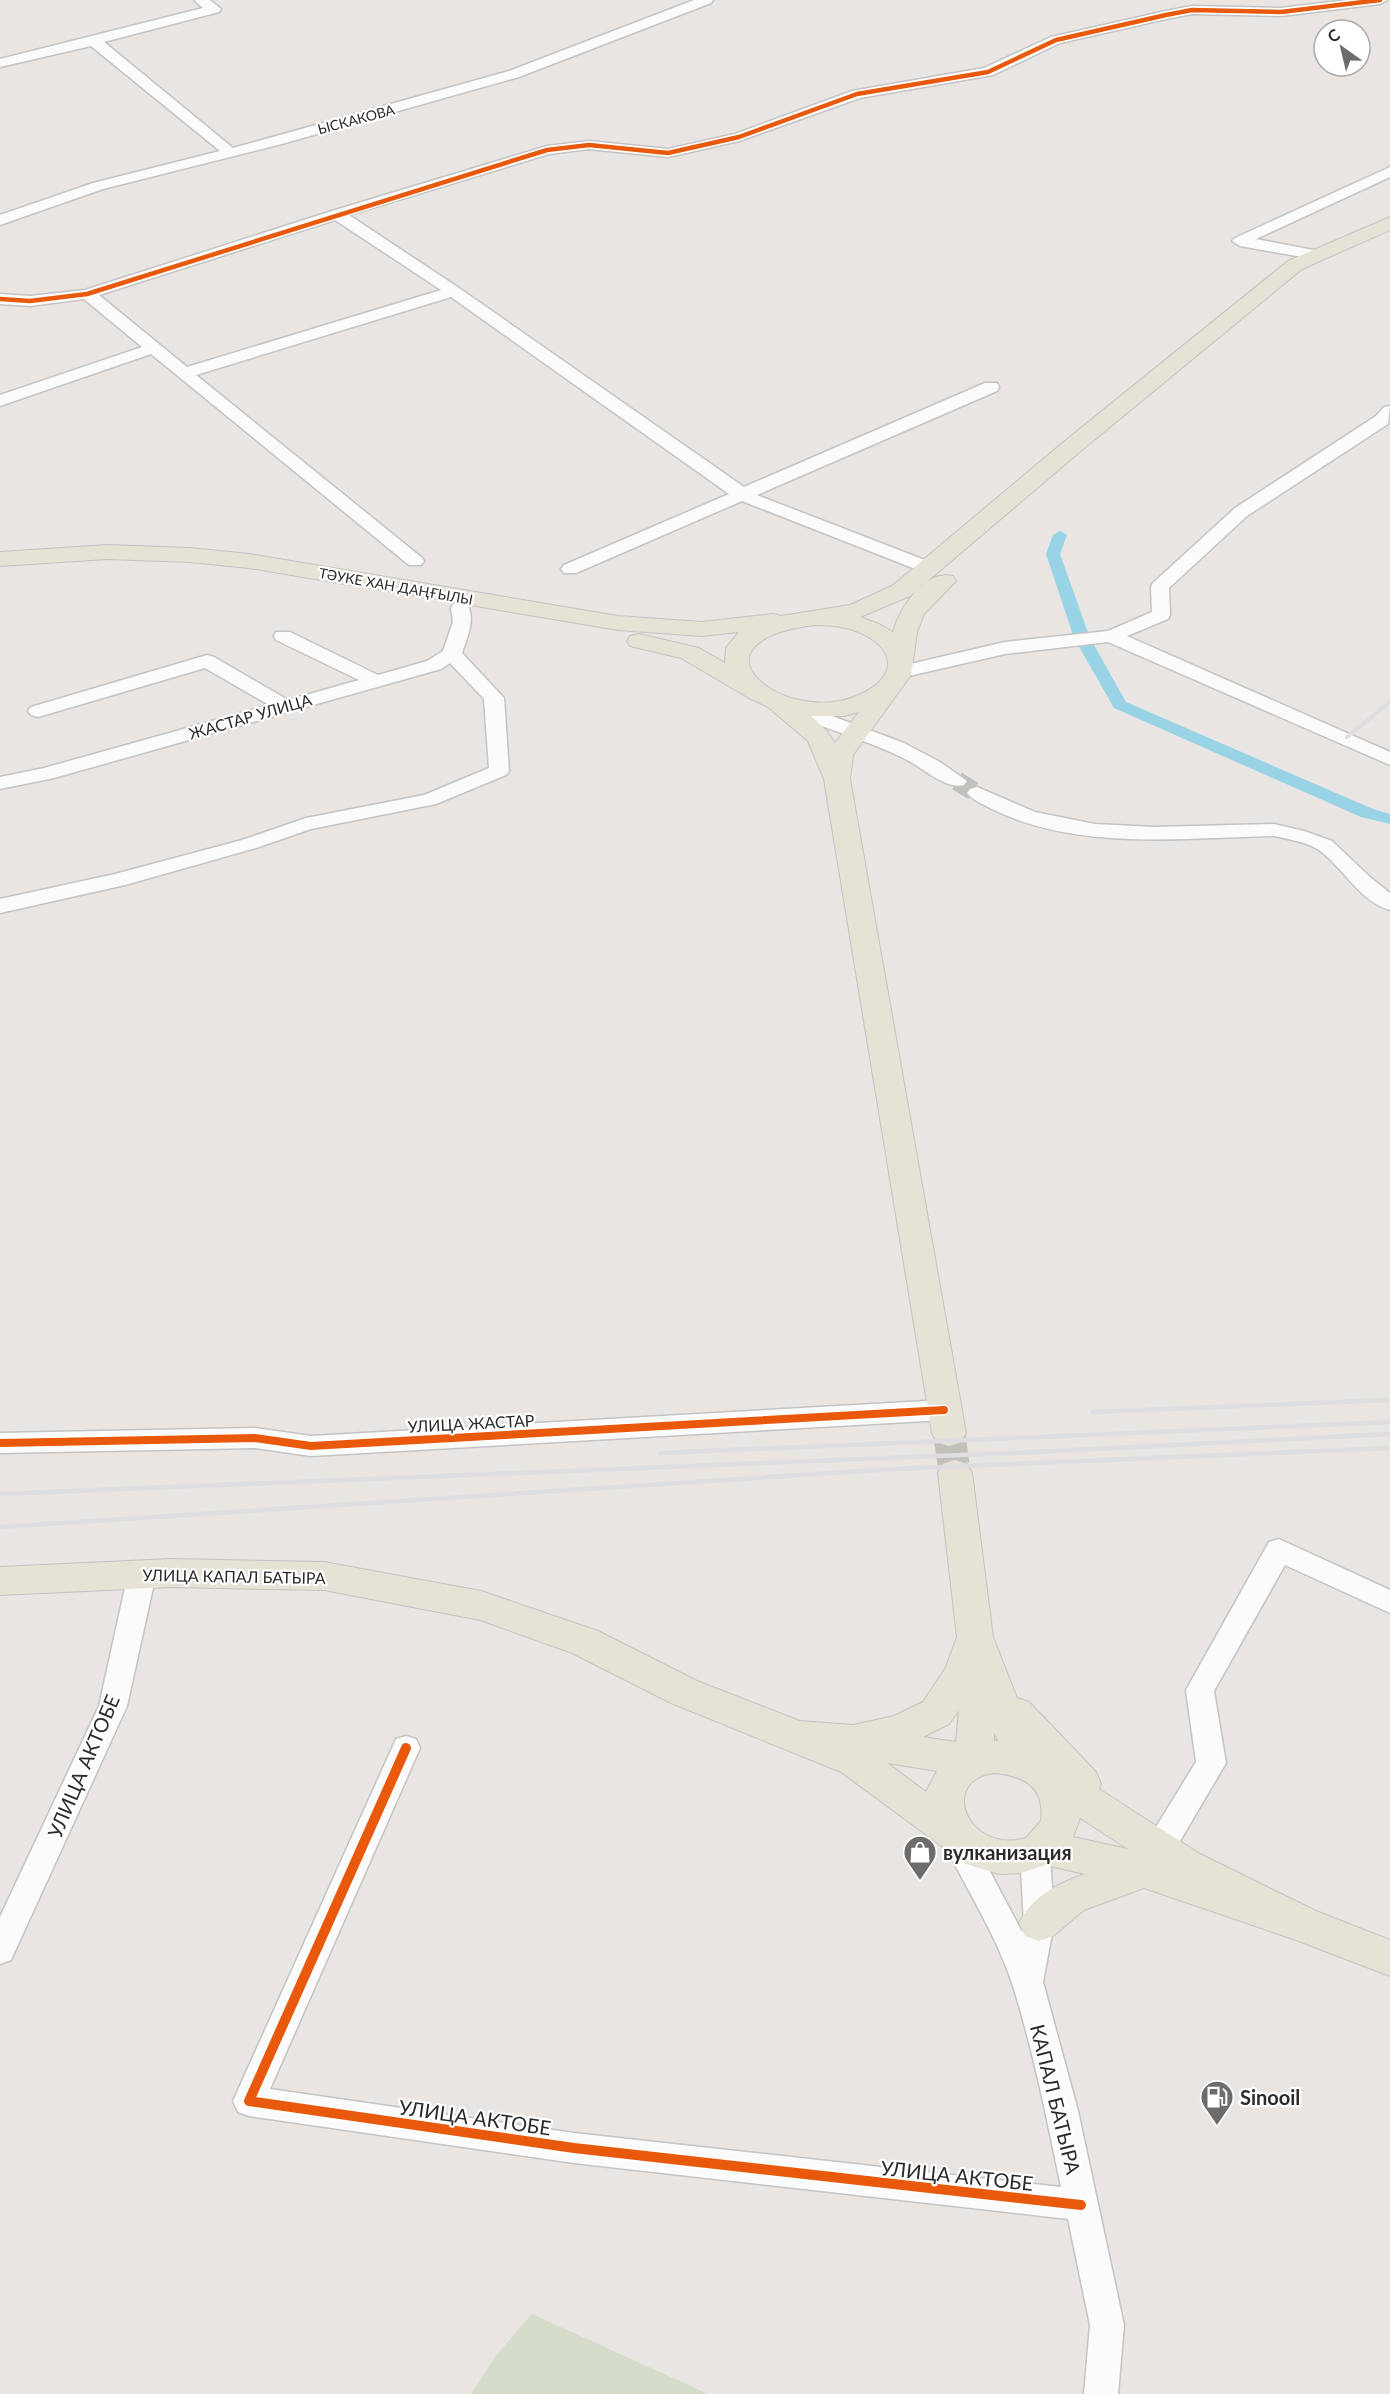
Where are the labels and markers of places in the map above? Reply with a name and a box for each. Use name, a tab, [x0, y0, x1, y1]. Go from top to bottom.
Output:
shop icon: вулканизация	[902, 1834, 938, 1881]
place label: вулканизация	[943, 1840, 1072, 1864]
fuel station icon: Sinooil	[1199, 2079, 1235, 2126]
place label: Sinooil	[1240, 2085, 1300, 2109]

